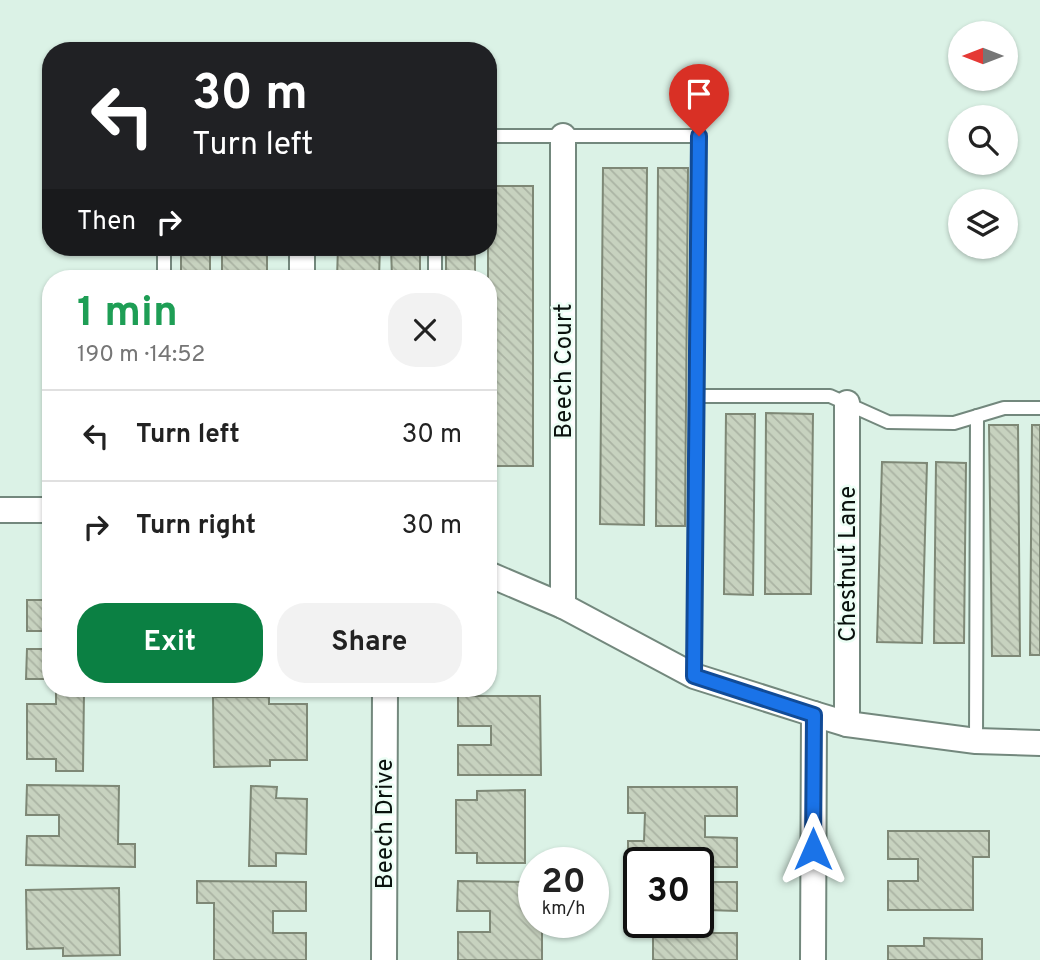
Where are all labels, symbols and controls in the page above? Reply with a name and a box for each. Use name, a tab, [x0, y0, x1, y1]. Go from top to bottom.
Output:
north arrow	[948, 21, 1018, 91]
map controls	[948, 21, 1018, 259]
pin	[669, 64, 729, 136]
text: 30 m	[192, 65, 308, 127]
icon: left	[77, 70, 168, 161]
icon: arrive	[680, 75, 718, 113]
button: search	[948, 105, 1018, 175]
text: Turn left	[192, 126, 313, 166]
button: layers	[948, 189, 1018, 259]
icon: right	[150, 203, 188, 241]
text: Then	[77, 206, 136, 239]
text: 1 min	[77, 288, 178, 341]
button: close	[388, 293, 462, 367]
street label: Beech Court	[550, 303, 580, 439]
text: 190 m · 14:52	[77, 341, 205, 370]
icon: left	[77, 417, 115, 455]
text: Turn left	[136, 419, 240, 452]
text: 30 m	[402, 419, 462, 452]
street label: Chestnut Lane	[834, 486, 864, 642]
icon: right	[77, 508, 115, 546]
text: Turn right	[136, 510, 256, 543]
text: 30 m	[402, 510, 462, 543]
button: Exit	[77, 603, 263, 683]
button: Share	[277, 603, 462, 683]
street label: Beech Drive	[371, 759, 401, 889]
position arrow	[776, 812, 850, 886]
speed limit sign: 30	[623, 847, 714, 938]
text: 20	[541, 861, 586, 905]
text: km/h	[542, 898, 585, 921]

